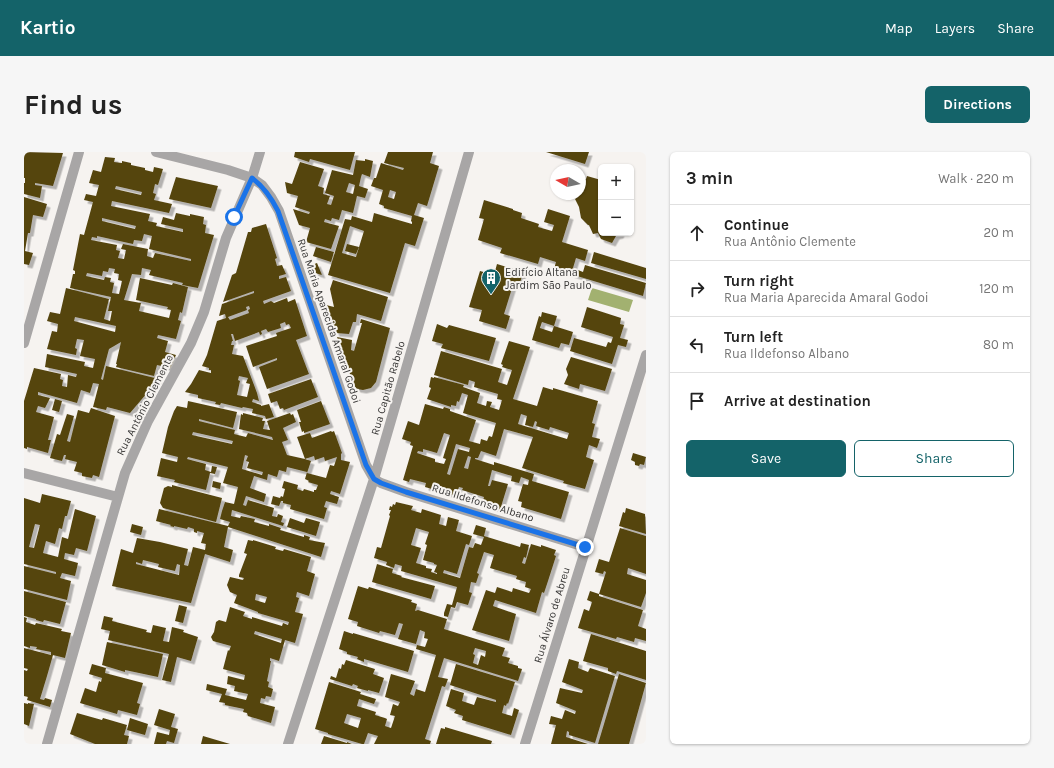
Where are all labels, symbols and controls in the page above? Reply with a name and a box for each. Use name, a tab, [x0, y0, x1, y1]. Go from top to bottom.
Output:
text: Kartio	[20, 17, 75, 39]
text: Map	[885, 20, 913, 37]
text: Layers	[935, 20, 975, 37]
text: Share	[997, 20, 1034, 37]
button: Directions	[925, 86, 1030, 123]
text: Find us	[24, 88, 123, 121]
north arrow	[550, 164, 586, 200]
map controls	[598, 164, 634, 236]
button: +	[598, 164, 634, 200]
text: 3 min	[686, 168, 733, 188]
text: Walk · 220 m	[938, 171, 1014, 186]
button: −	[598, 200, 634, 236]
route start	[225, 208, 243, 226]
text: Continue	[724, 216, 789, 234]
icon: ahead	[686, 222, 708, 244]
text: 20 m	[984, 225, 1014, 240]
text: Rua Antônio Clemente	[724, 234, 856, 249]
street label: Rua Maria Aparecida Amaral Godoi	[295, 237, 363, 405]
place label: Edifício Altana Jardim São Paulo	[505, 266, 591, 292]
building icon: Edifício Altana Jardim São Paulo	[480, 267, 502, 295]
text: Turn right	[724, 272, 794, 290]
icon: right	[686, 278, 708, 300]
text: 120 m	[979, 281, 1014, 296]
text: Rua Maria Aparecida Amaral Godoi	[724, 290, 929, 305]
text: Turn left	[724, 328, 783, 346]
icon: left	[686, 334, 708, 356]
text: 80 m	[983, 337, 1014, 352]
street label: Rua Capitão Rabelo	[368, 339, 408, 437]
text: Rua Ildefonso Albano	[724, 346, 849, 361]
street label: Rua Antônio Clemente	[114, 352, 176, 458]
icon: arrive	[686, 390, 708, 412]
text: Arrive at destination	[724, 392, 871, 410]
button: Save	[686, 440, 846, 477]
button: Share	[854, 440, 1014, 477]
street label: Rua Ildefonso Albano	[430, 481, 536, 525]
route end	[576, 538, 594, 556]
street label: Rua Álvaro de Abreu	[529, 565, 573, 665]

